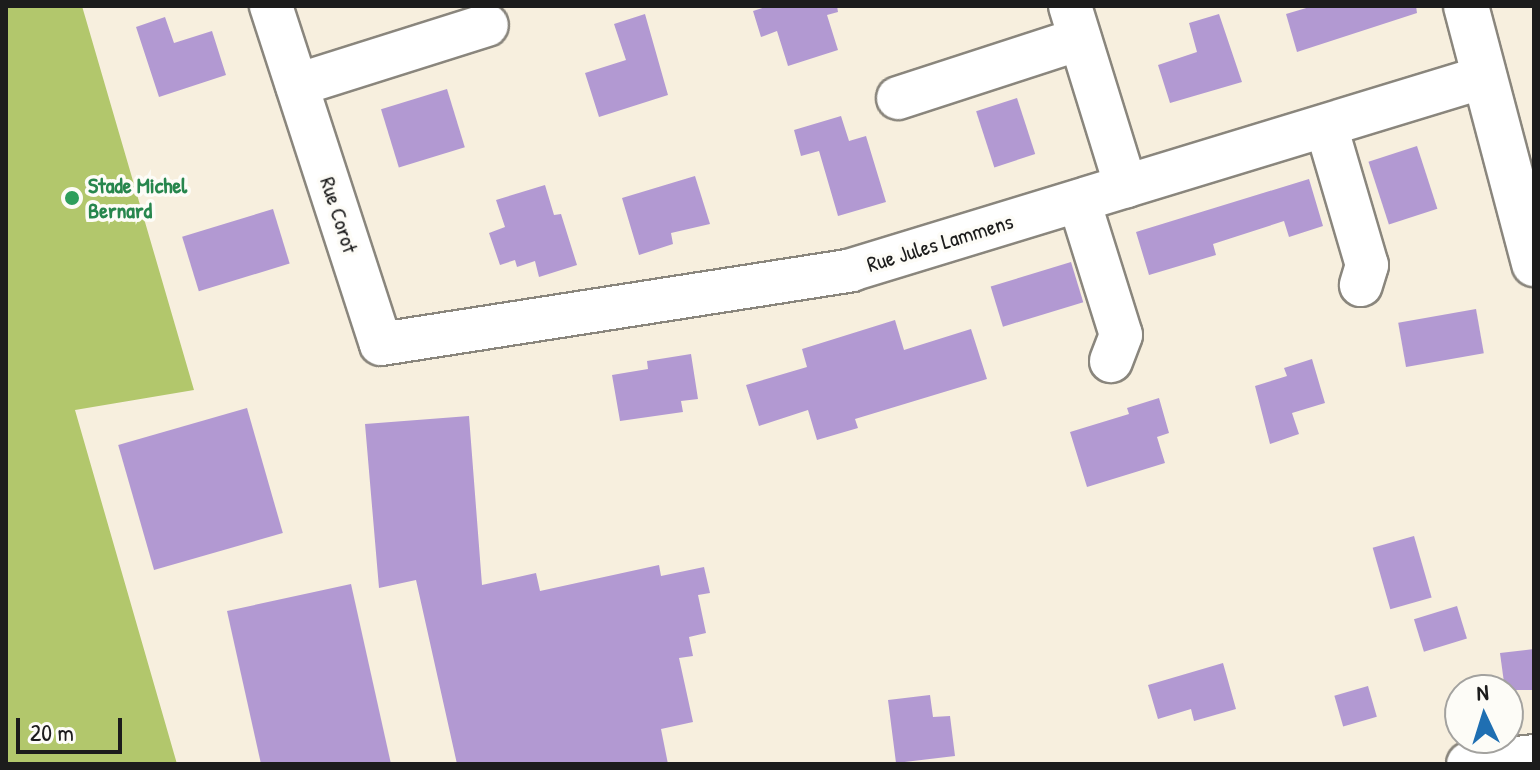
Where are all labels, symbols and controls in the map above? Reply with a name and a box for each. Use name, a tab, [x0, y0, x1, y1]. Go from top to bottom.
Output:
place label: Stade Michel Bernard	[88, 172, 187, 224]
street label: Rue Corot	[314, 174, 364, 256]
marker: Stade Michel Bernard	[63, 189, 81, 207]
street label: Rue Jules Lammens	[864, 208, 1016, 278]
north arrow	[1444, 674, 1524, 754]
text: N	[1476, 677, 1489, 707]
scale bar	[20, 702, 126, 752]
text: 20 m	[30, 716, 74, 748]

